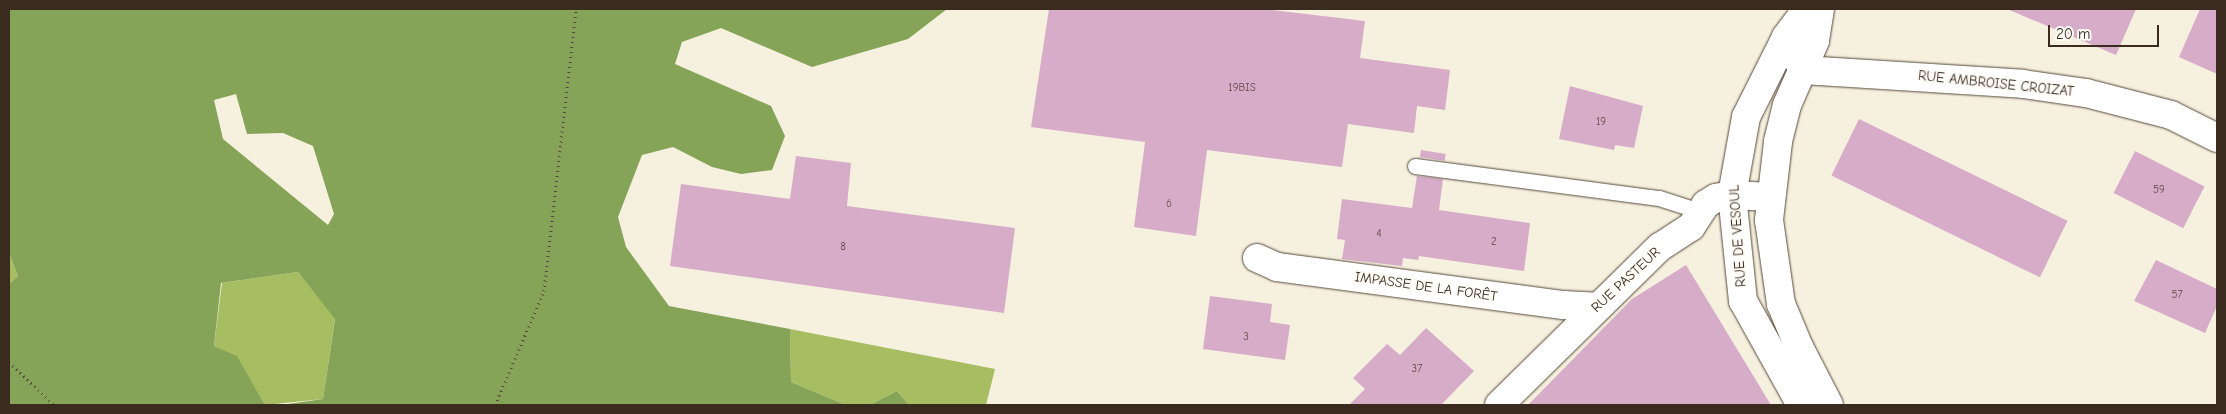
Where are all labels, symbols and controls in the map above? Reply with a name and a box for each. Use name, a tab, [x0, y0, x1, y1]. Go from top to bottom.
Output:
scale bar	[2051, 15, 2162, 47]
text: 20 m	[2056, 25, 2090, 43]
street label: RUE AMBROISE CROIZAT	[1917, 67, 2075, 101]
house number: 19BIS	[1228, 81, 1256, 95]
house number: 19	[1596, 115, 1606, 129]
house number: 59	[2153, 183, 2165, 197]
street label: RUE DE VESOUL	[1726, 184, 1750, 288]
house number: 6	[1166, 197, 1172, 211]
house number: 4	[1376, 227, 1382, 241]
house number: 2	[1491, 235, 1497, 249]
house number: 8	[840, 240, 846, 254]
street label: RUE PASTEUR	[1588, 244, 1664, 316]
street label: IMPASSE DE LA FORÊT	[1354, 269, 1498, 305]
house number: 57	[2171, 288, 2183, 302]
house number: 3	[1243, 330, 1249, 344]
house number: 37	[1412, 362, 1422, 376]

